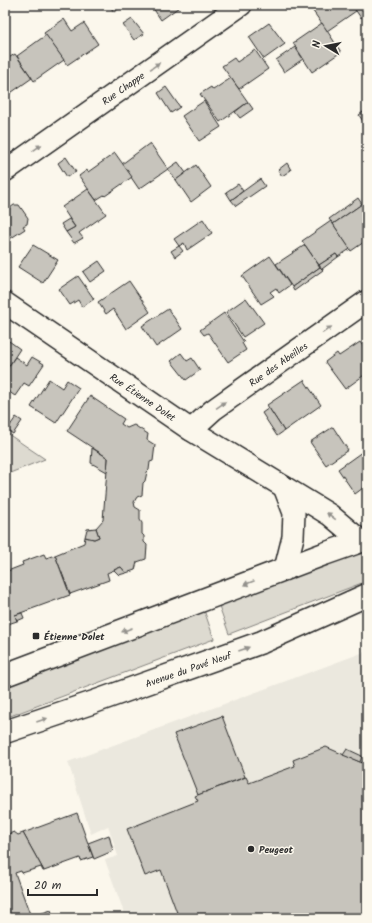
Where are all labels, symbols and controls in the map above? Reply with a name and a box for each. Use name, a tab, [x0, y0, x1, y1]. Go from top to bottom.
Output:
north arrow	[306, 26, 346, 66]
text: N	[308, 39, 327, 49]
one-way arrow	[150, 62, 160, 70]
street label: Rue Chappe	[99, 68, 149, 110]
one-way arrow	[32, 144, 42, 152]
one-way arrow	[321, 325, 332, 334]
street label: Rue des Abeilles	[246, 338, 312, 391]
street label: Rue Étienne Dolet	[106, 370, 179, 426]
one-way arrow	[215, 401, 226, 409]
one-way arrow	[325, 512, 336, 520]
one-way arrow	[242, 581, 254, 587]
one-way arrow	[121, 627, 133, 633]
place label: Étienne Dolet	[44, 629, 105, 645]
marker: Étienne Dolet	[31, 631, 41, 641]
one-way arrow	[238, 646, 250, 652]
street label: Avenue du Pavé Neuf	[143, 647, 235, 692]
one-way arrow	[36, 717, 48, 723]
place label: Peugeot	[259, 842, 293, 858]
marker: Peugeot	[246, 844, 256, 854]
scale bar	[28, 871, 97, 897]
text: 20 m	[34, 876, 62, 895]

